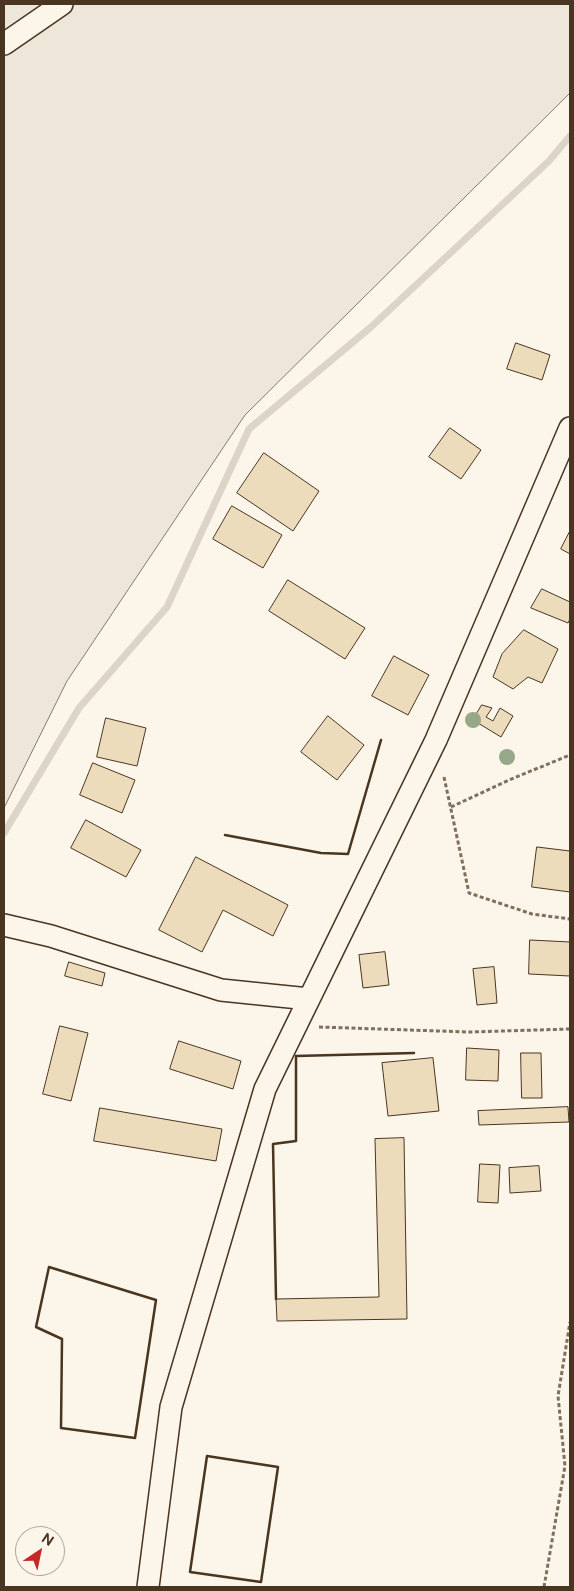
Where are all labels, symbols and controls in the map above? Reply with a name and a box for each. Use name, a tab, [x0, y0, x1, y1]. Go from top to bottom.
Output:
north arrow	[15, 1526, 65, 1576]
text: N	[39, 1530, 57, 1549]

